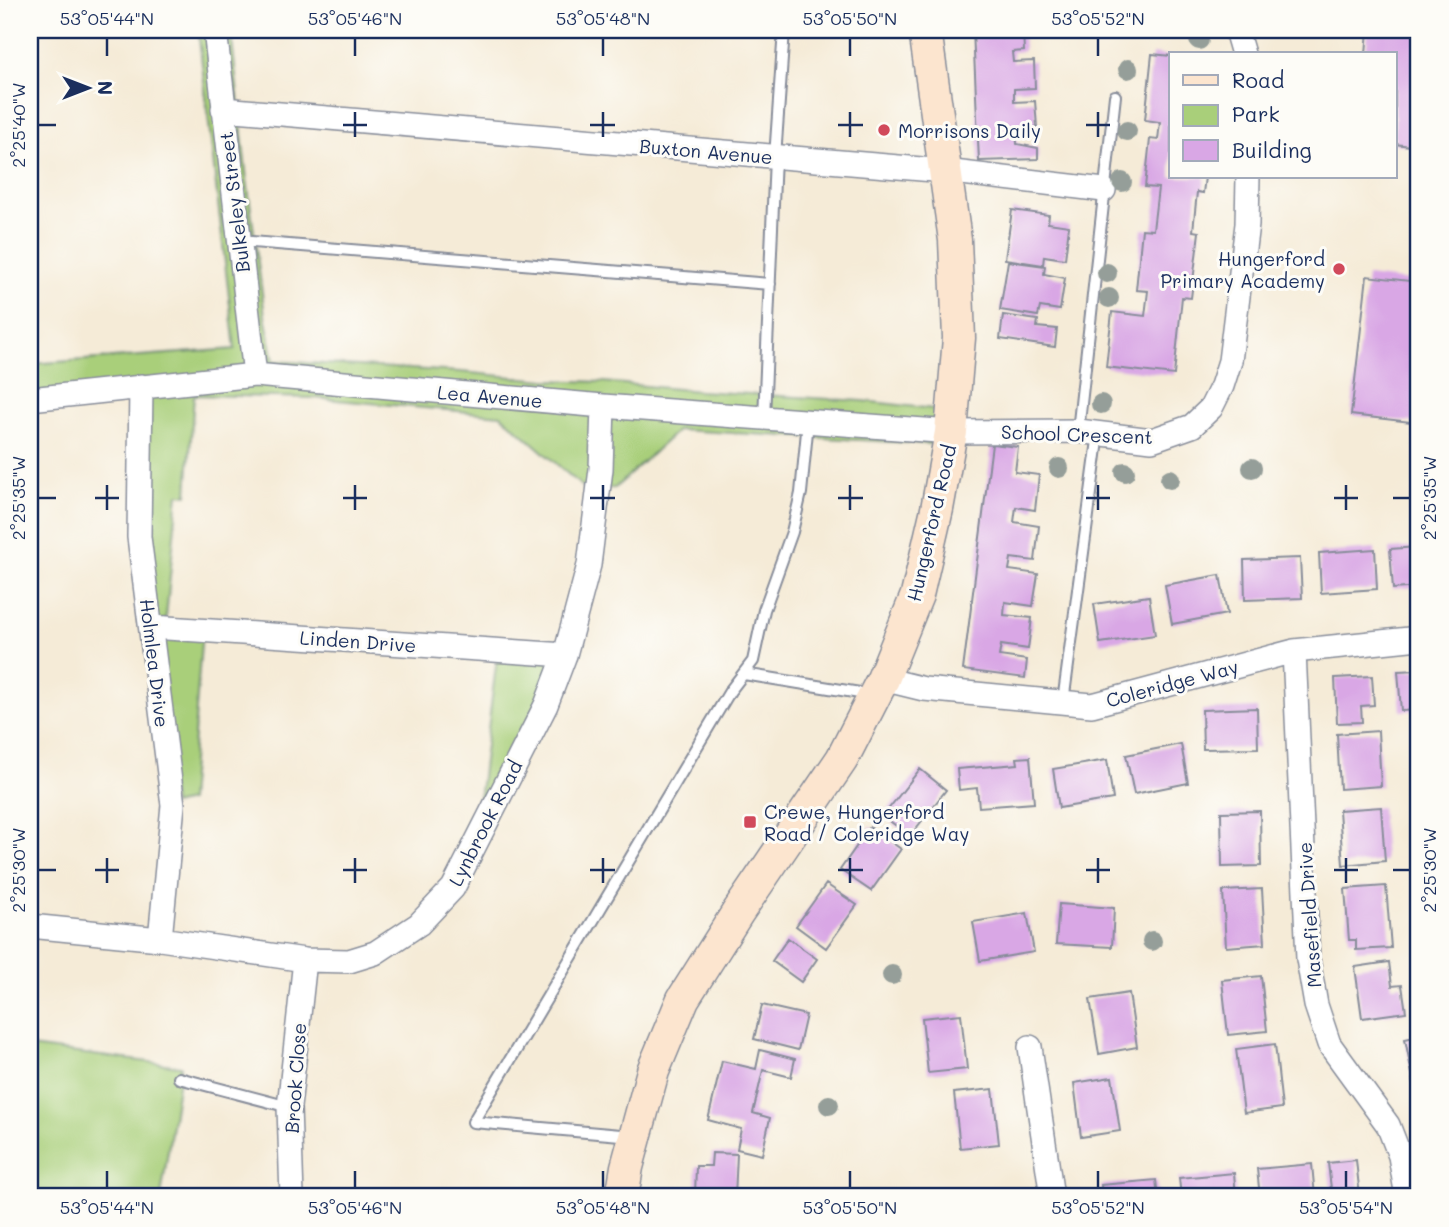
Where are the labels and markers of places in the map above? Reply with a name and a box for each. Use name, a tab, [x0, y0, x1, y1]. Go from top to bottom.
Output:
place label: Morrisons Daily	[898, 118, 1041, 143]
marker: Morrisons Daily	[876, 122, 892, 138]
place label: Hungerford Primary Academy	[1160, 246, 1325, 293]
marker: Hungerford Primary Academy	[1331, 261, 1347, 277]
place label: Crewe, Hungerford Road / Coleridge Way	[764, 799, 970, 846]
marker: Crewe, Hungerford Road / Coleridge Way	[742, 814, 758, 830]

